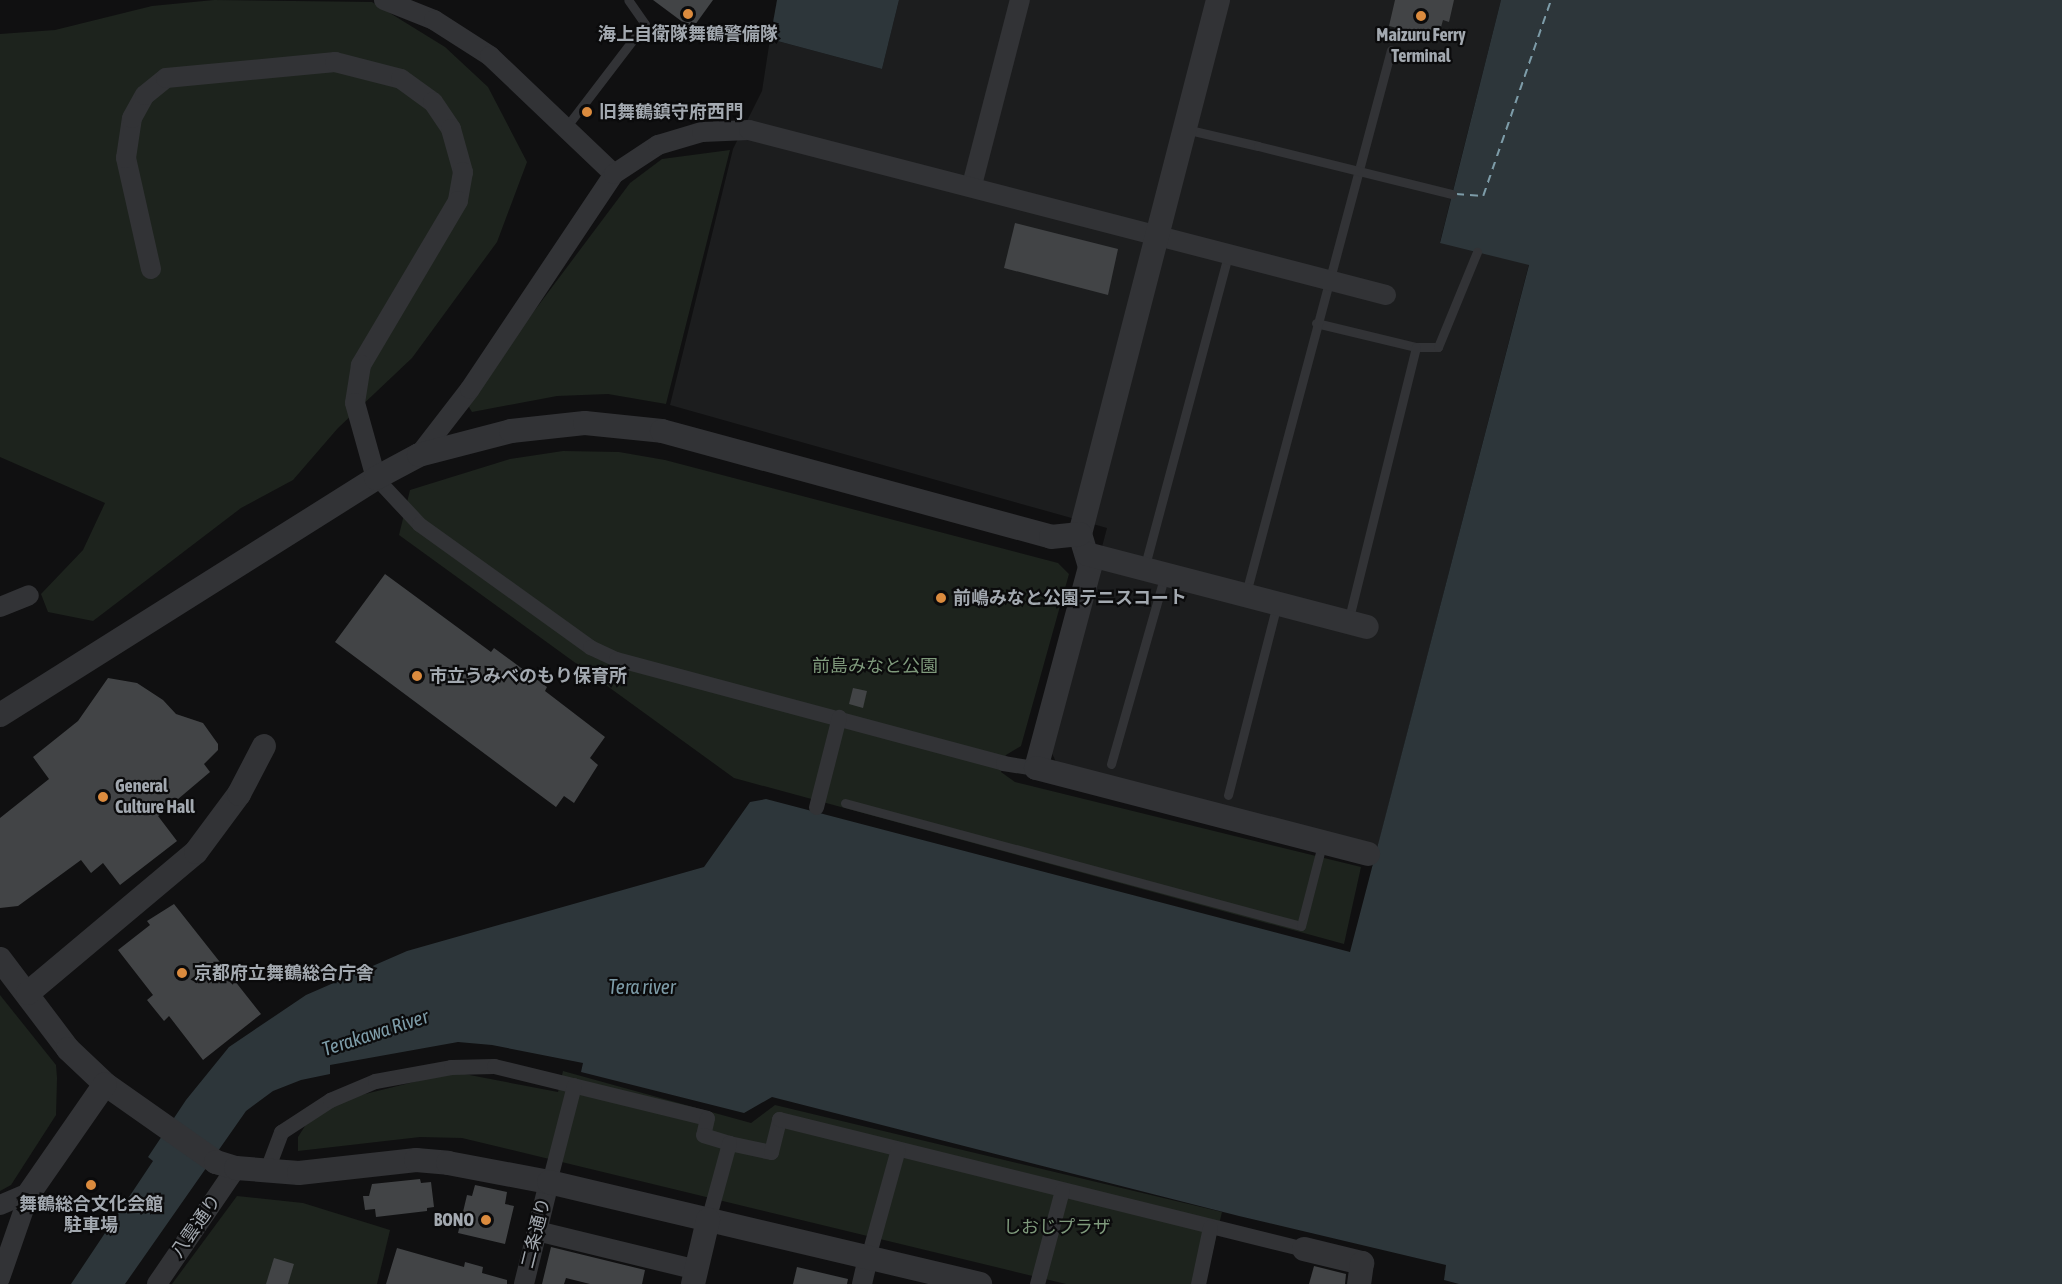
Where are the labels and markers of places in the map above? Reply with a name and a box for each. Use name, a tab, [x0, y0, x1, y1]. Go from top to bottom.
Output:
marker: 海上自衛隊舞鶴警備隊	[681, 7, 695, 21]
marker: Maizuru Ferry Terminal	[1414, 9, 1428, 23]
place label: 海上自衛隊舞鶴警備隊	[598, 23, 778, 45]
place label: Maizuru Ferry Terminal	[1376, 25, 1466, 68]
place label: 旧舞鶴鎮守府西門	[599, 101, 743, 123]
marker: 旧舞鶴鎮守府西門	[580, 105, 594, 119]
place label: 前嶋みなと公園テニスコート	[953, 587, 1187, 609]
marker: 前嶋みなと公園テニスコート	[934, 591, 948, 605]
place label: 市立うみべのもり保育所	[429, 665, 627, 687]
marker: 市立うみべのもり保育所	[410, 669, 424, 683]
place label: General Culture Hall	[115, 776, 195, 818]
marker: General Culture Hall	[96, 790, 110, 804]
place label: 京都府立舞鶴総合庁舎	[194, 962, 374, 984]
marker: 京都府立舞鶴総合庁舎	[175, 966, 189, 980]
marker: 舞鶴総合文化会館 駐車場	[84, 1178, 98, 1192]
place label: 舞鶴総合文化会館 駐車場	[19, 1194, 163, 1236]
place label: BONO	[434, 1209, 474, 1231]
marker: BONO	[479, 1213, 493, 1227]

